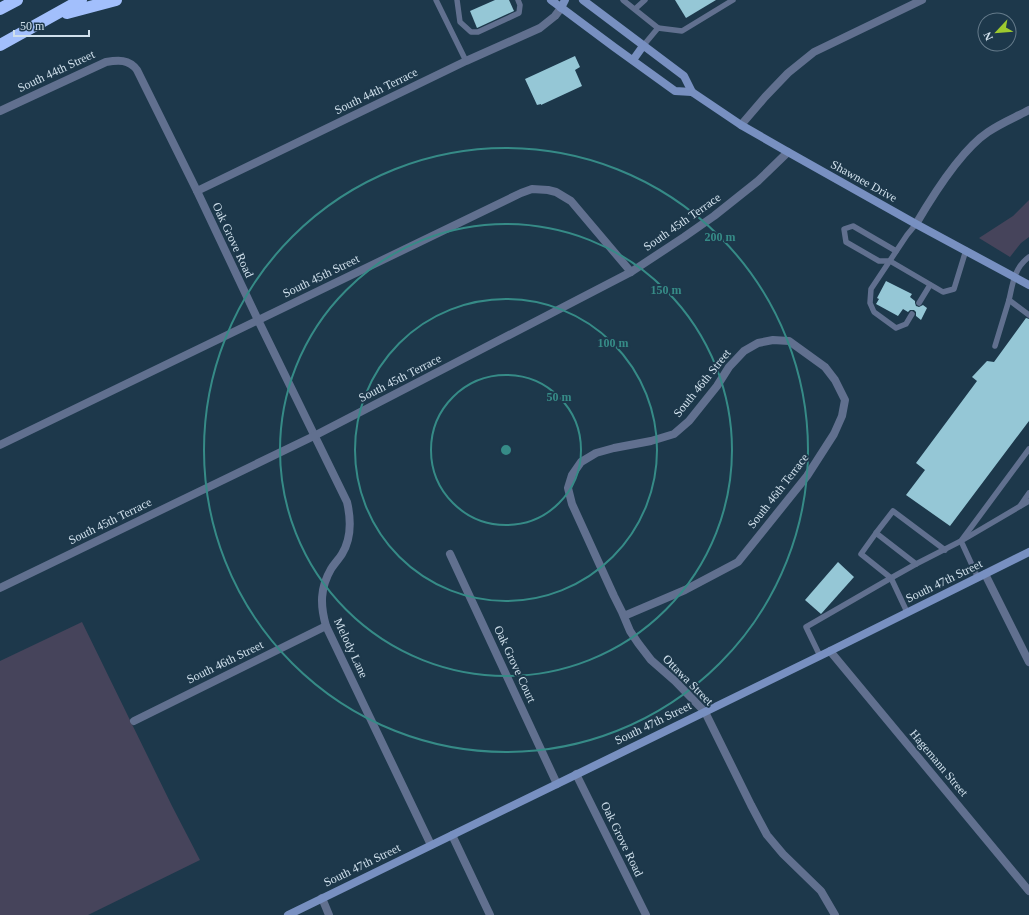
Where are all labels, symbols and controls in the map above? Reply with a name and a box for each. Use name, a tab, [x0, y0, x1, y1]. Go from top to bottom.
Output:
scale bar	[14, 12, 89, 38]
north arrow	[977, 12, 1017, 52]
text: 50 m	[20, 19, 45, 33]
text: N	[981, 30, 995, 43]
street label: South 44th Street	[15, 47, 97, 95]
street label: South 44th Terrace	[332, 65, 420, 117]
street label: Shawnee Drive	[828, 157, 900, 205]
street label: South 45th Terrace	[641, 190, 723, 254]
street label: Oak Grove Road	[209, 200, 257, 280]
text: 200 m	[705, 230, 736, 244]
street label: South 45th Street	[280, 251, 362, 301]
text: 150 m	[651, 283, 682, 297]
text: 100 m	[598, 336, 629, 350]
street label: South 46th Street	[670, 346, 734, 420]
street label: South 45th Terrace	[356, 351, 444, 405]
text: 50 m	[547, 390, 572, 404]
centre of rings	[499, 443, 513, 457]
street label: South 46th Terrace	[744, 451, 812, 531]
street label: South 45th Terrace	[66, 495, 154, 547]
street label: South 47th Street	[903, 556, 985, 606]
street label: Melody Lane	[331, 616, 371, 680]
street label: Oak Grove Court	[491, 623, 539, 705]
street label: South 46th Street	[184, 637, 266, 687]
street label: Ottawa Street	[660, 652, 717, 709]
street label: South 47th Street	[612, 698, 694, 748]
street label: Hagemann Street	[907, 727, 971, 800]
street label: Oak Grove Road	[598, 799, 646, 879]
street label: South 47th Street	[321, 840, 403, 890]

